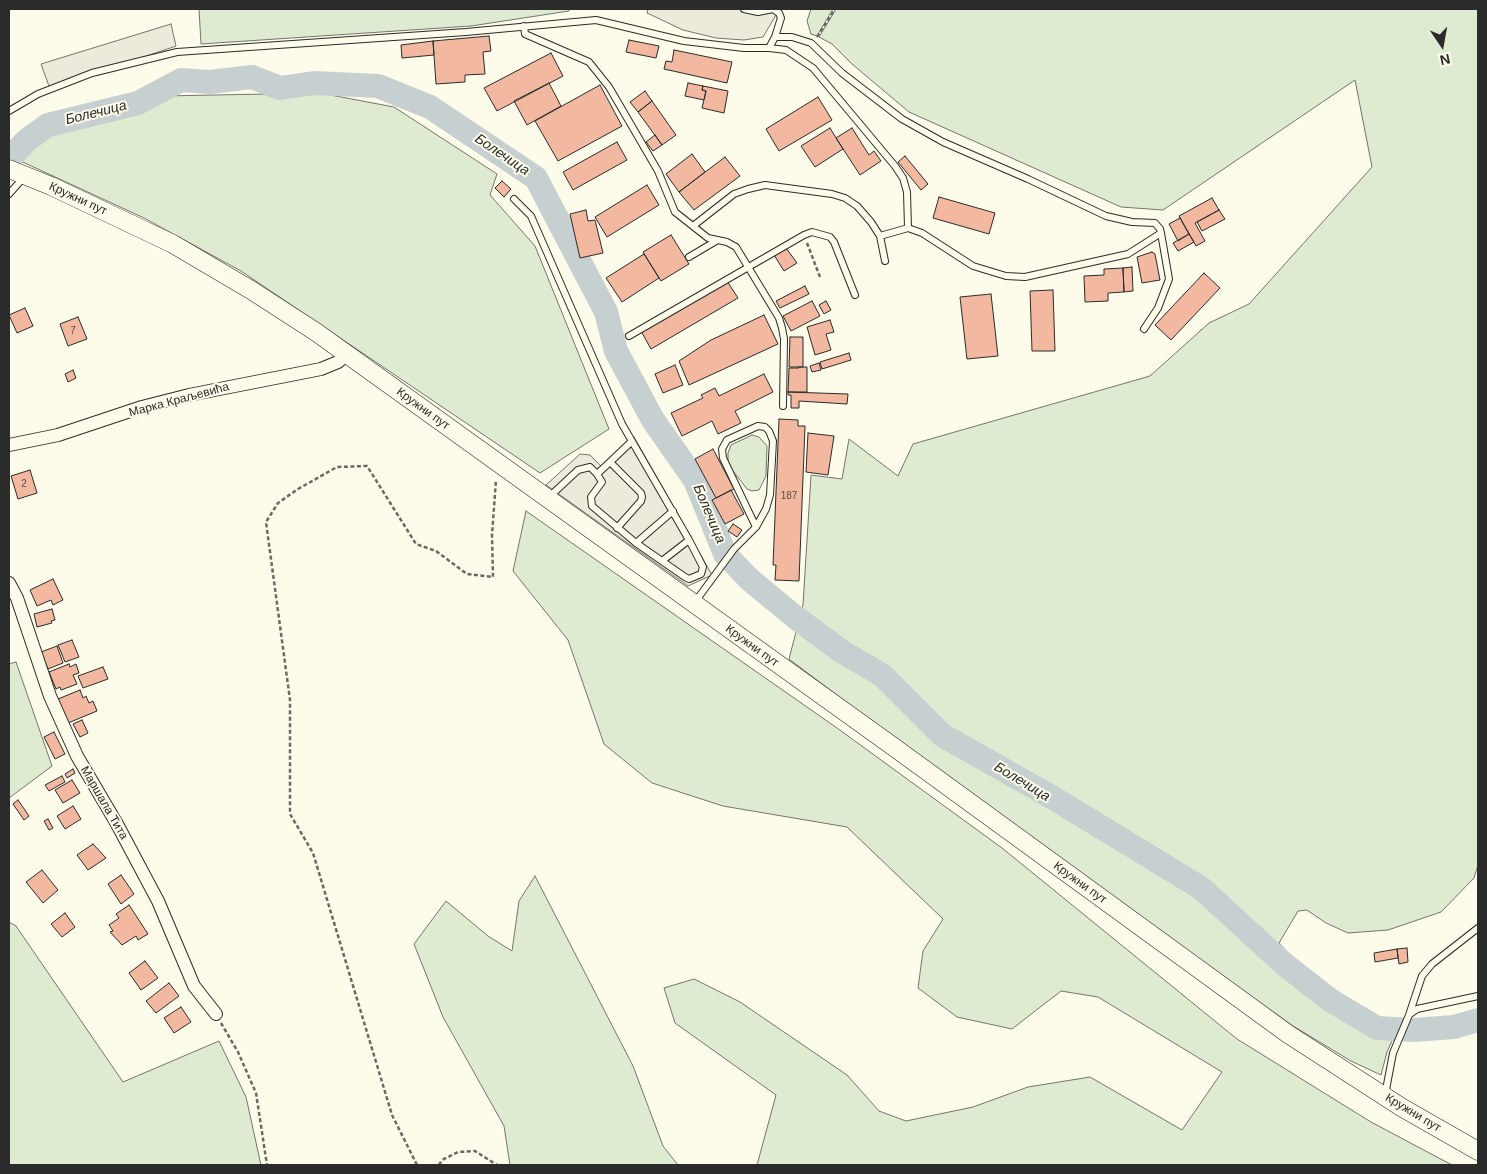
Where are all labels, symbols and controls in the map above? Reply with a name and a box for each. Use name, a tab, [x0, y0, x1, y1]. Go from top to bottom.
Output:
north arrow	[1417, 20, 1467, 70]
text: N	[1439, 51, 1452, 69]
water label: Болечица	[64, 97, 128, 129]
water label: Болечица	[471, 131, 533, 179]
street label: Кружни пут	[47, 179, 109, 219]
house number: 7	[70, 325, 76, 337]
street label: Марка Краљевића	[127, 380, 231, 420]
street label: Кружни пут	[394, 385, 452, 433]
house number: 2	[21, 478, 27, 490]
water label: Болечица	[689, 482, 729, 546]
house number: 187	[781, 490, 797, 502]
street label: Кружни пут	[723, 622, 781, 670]
water label: Болечица	[991, 759, 1053, 805]
street label: Маршала Тита	[77, 764, 131, 842]
street label: Кружни пут	[1051, 859, 1109, 907]
street label: Кружни пут	[1383, 1091, 1443, 1135]

